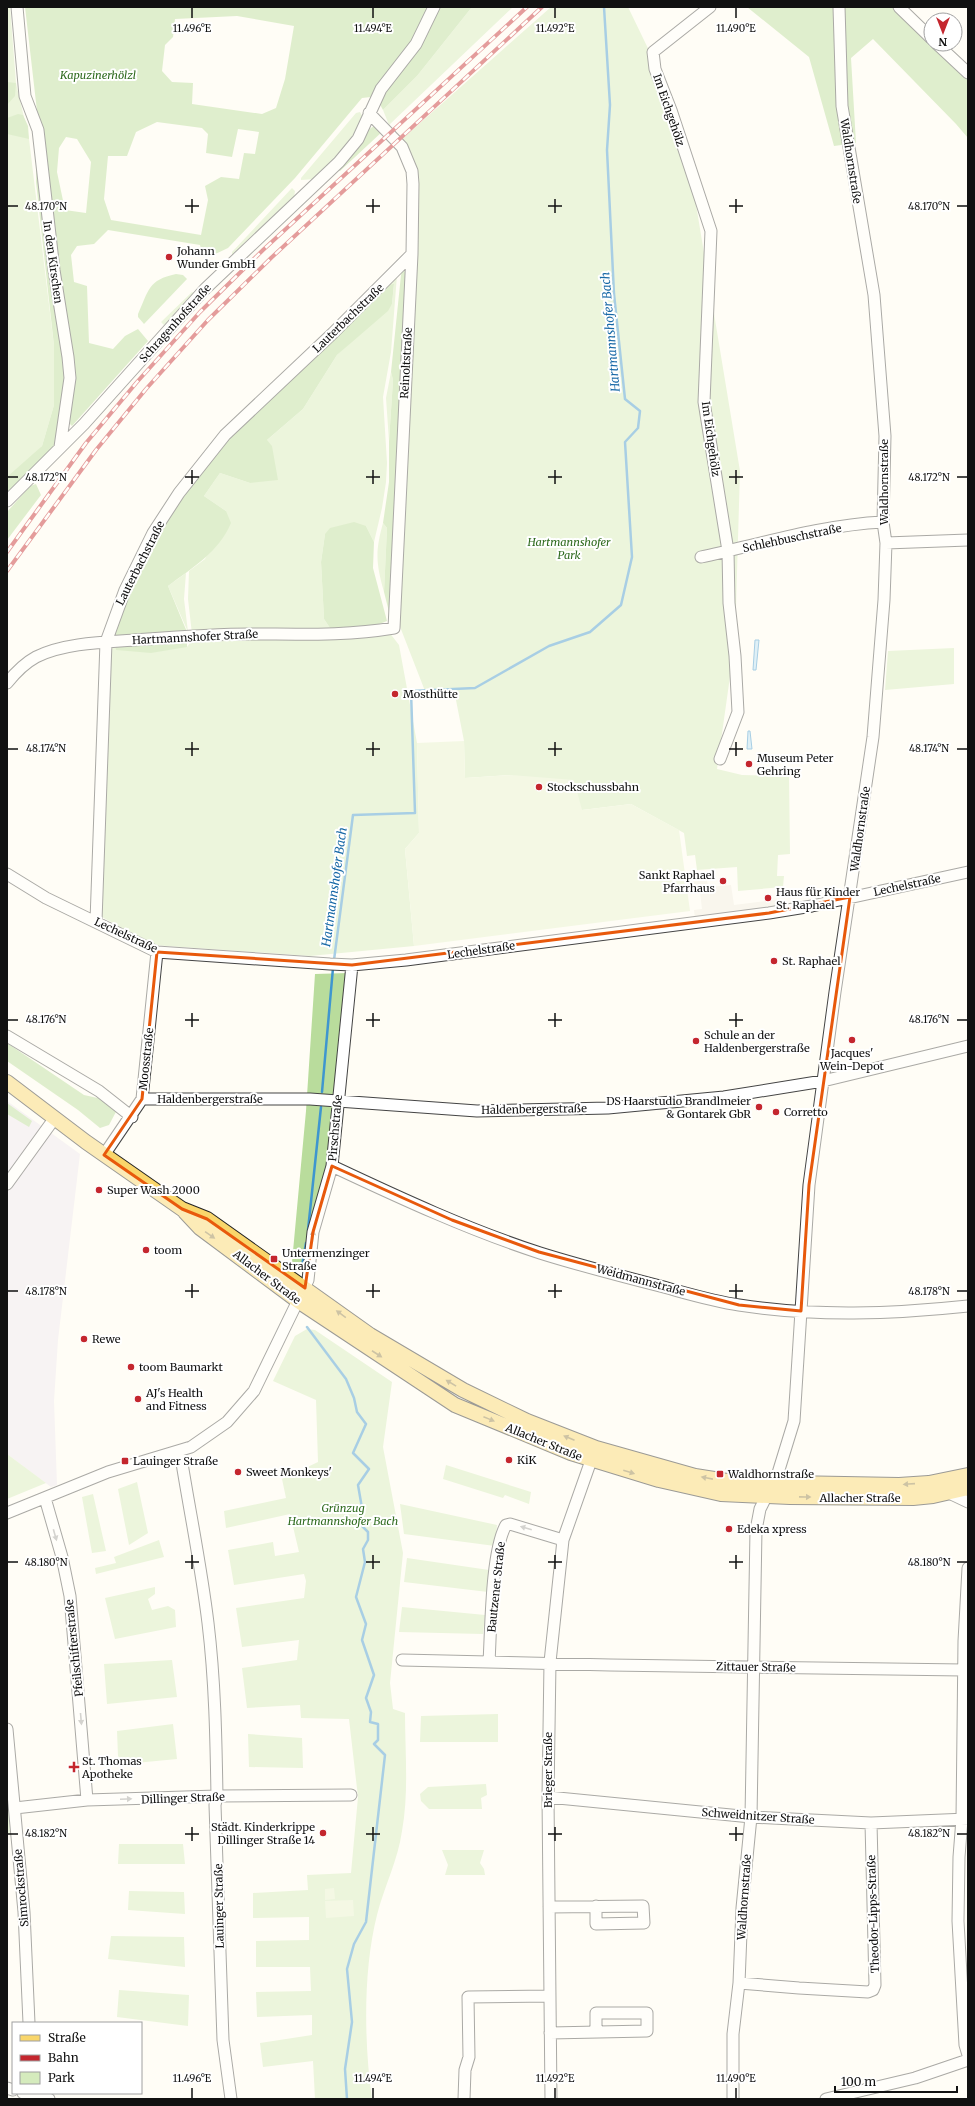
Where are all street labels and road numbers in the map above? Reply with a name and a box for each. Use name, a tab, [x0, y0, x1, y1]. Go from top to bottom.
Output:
street label: Im Eichgehölz	[650, 72, 688, 148]
street label: Waldhornstraße	[837, 116, 865, 205]
street label: In den Kirschen	[40, 220, 66, 305]
street label: Lauterbachstraße	[310, 280, 387, 355]
street label: Schragenhofstraße	[136, 281, 214, 365]
street label: Reinoltstraße	[397, 327, 415, 399]
street label: Im Eichgehölz	[699, 401, 723, 477]
street label: Waldhornstraße	[877, 439, 891, 526]
street label: Lauterbachstraße	[113, 518, 167, 608]
street label: Schlehbuschstraße	[741, 521, 843, 555]
street label: Hartmannshofer Straße	[132, 627, 259, 647]
street label: Waldhornstraße	[847, 785, 873, 874]
street label: Lechelstraße	[872, 871, 942, 899]
street label: Lechelstraße	[92, 914, 160, 956]
street label: Lechelstraße	[446, 938, 516, 962]
street label: Moosstraße	[136, 1027, 156, 1091]
street label: Haldenbergerstraße	[157, 1092, 263, 1106]
street label: Pirschstraße	[325, 1094, 345, 1162]
street label: Haldenbergerstraße	[481, 1101, 587, 1117]
street label: Allacher Straße	[230, 1246, 304, 1307]
street label: Weidmannstraße	[594, 1261, 687, 1299]
street label: Allacher Straße	[503, 1420, 585, 1464]
street label: Allacher Straße	[818, 1491, 901, 1505]
street label: Bautzener Straße	[484, 1541, 508, 1633]
street label: Pfeilschifterstraße	[62, 1598, 86, 1697]
street label: Zittauer Straße	[716, 1659, 796, 1675]
street label: Brieger Straße	[541, 1732, 555, 1808]
street label: Dillinger Straße	[141, 1790, 225, 1806]
street label: Schweidnitzer Straße	[701, 1805, 815, 1827]
street label: Simrockstraße	[11, 1848, 31, 1928]
street label: Waldhornstraße	[734, 1853, 754, 1941]
street label: Theodor-Lipps-Straße	[864, 1854, 882, 1973]
street label: Lauinger Straße	[211, 1863, 227, 1949]

